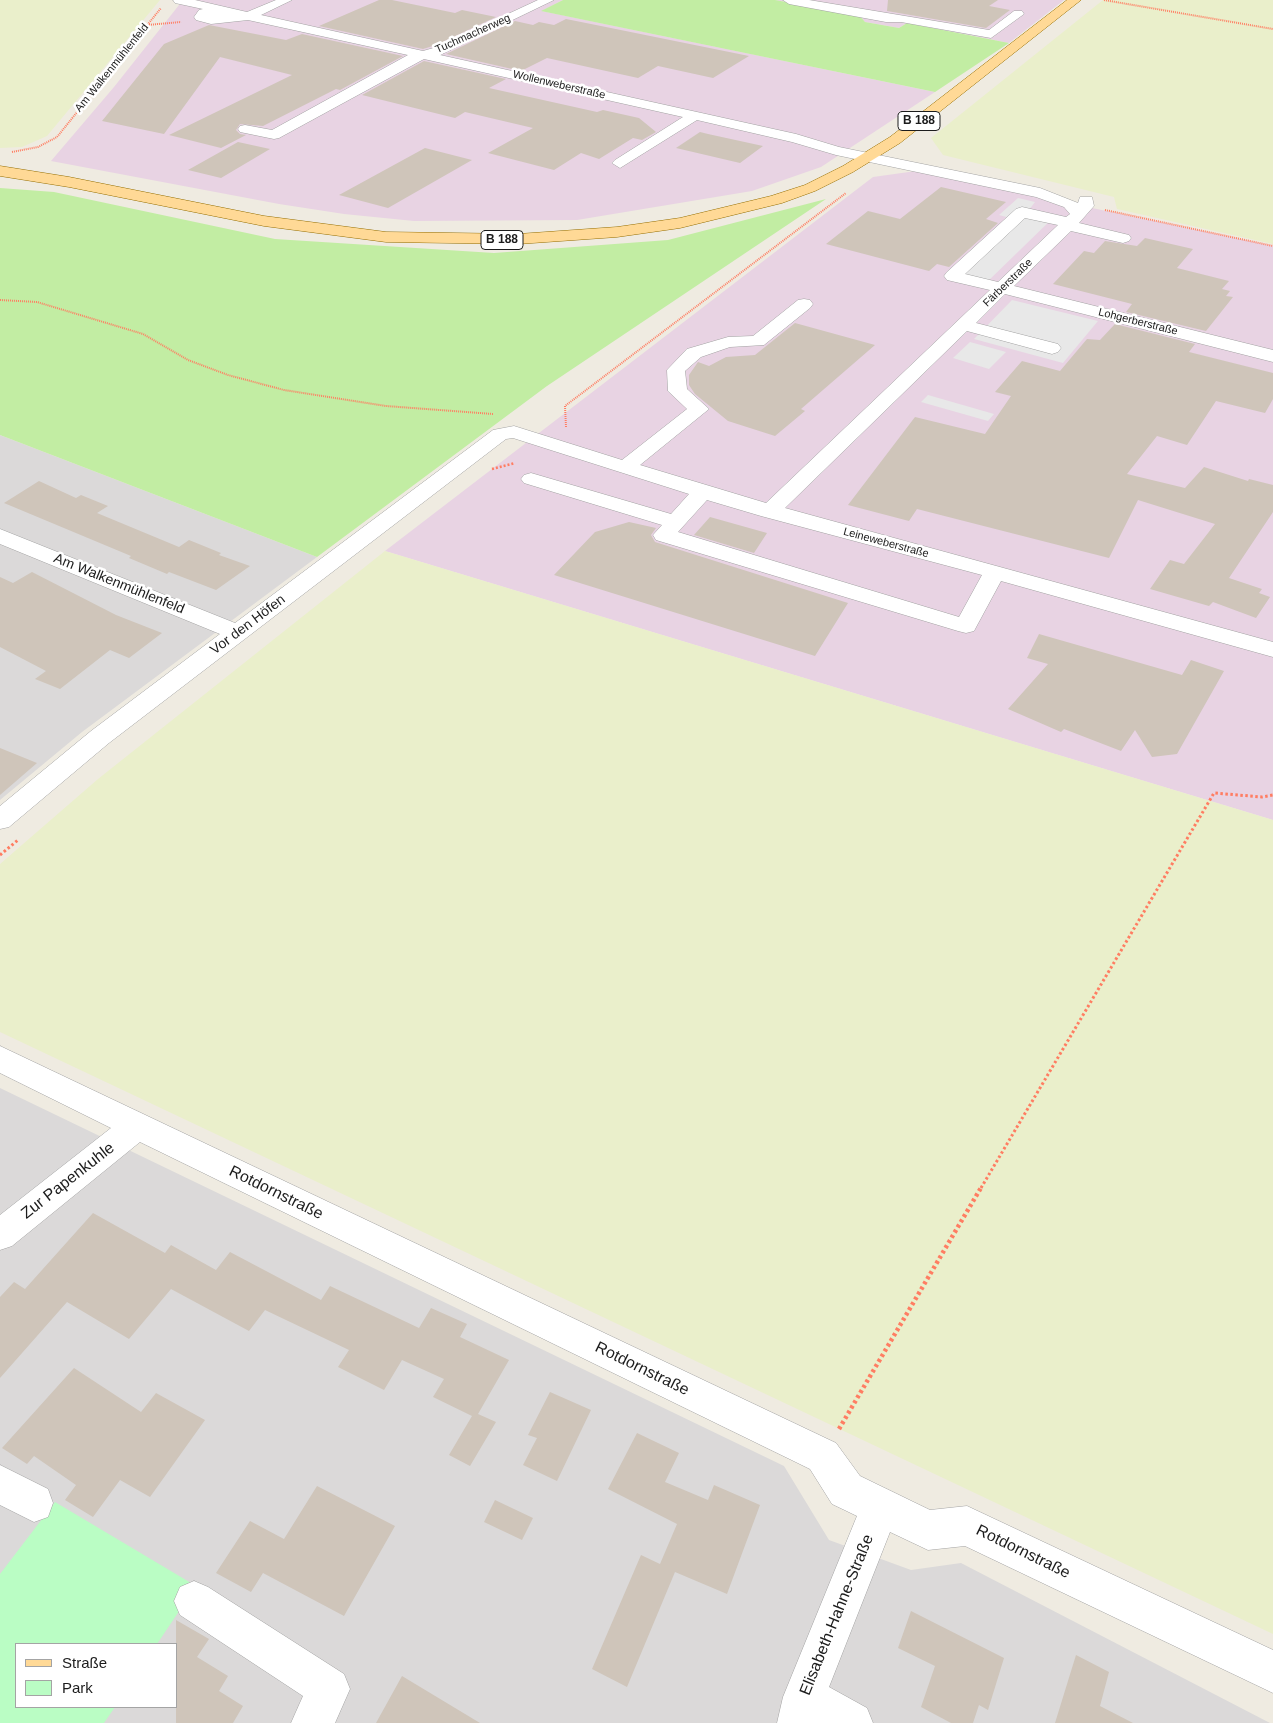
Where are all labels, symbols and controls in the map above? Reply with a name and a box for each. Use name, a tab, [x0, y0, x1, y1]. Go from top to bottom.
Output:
street label: Tuchmacherweg	[433, 12, 513, 56]
street label: Am Walkenmühlenfeld	[72, 21, 152, 115]
street label: Wollenweberstraße	[511, 68, 607, 102]
road number: B 188	[898, 112, 940, 130]
road number: B 188	[481, 230, 523, 250]
street label: Färberstraße	[981, 256, 1035, 310]
street label: Lohgerberstraße	[1097, 306, 1179, 338]
street label: Leineweberstraße	[842, 525, 930, 561]
street label: Am Walkenmühlenfeld	[51, 550, 187, 618]
street label: Vor den Höfen	[207, 591, 289, 659]
street label: Zur Papenkuhle	[18, 1139, 118, 1223]
street label: Rotdornstraße	[226, 1162, 326, 1224]
street label: Rotdornstraße	[592, 1338, 692, 1400]
street label: Rotdornstraße	[973, 1521, 1073, 1583]
street label: Elisabeth-Hahne-Straße	[796, 1532, 878, 1698]
legend	[15, 1643, 178, 1708]
text: Straße	[62, 1654, 107, 1671]
text: Park	[62, 1679, 93, 1696]

